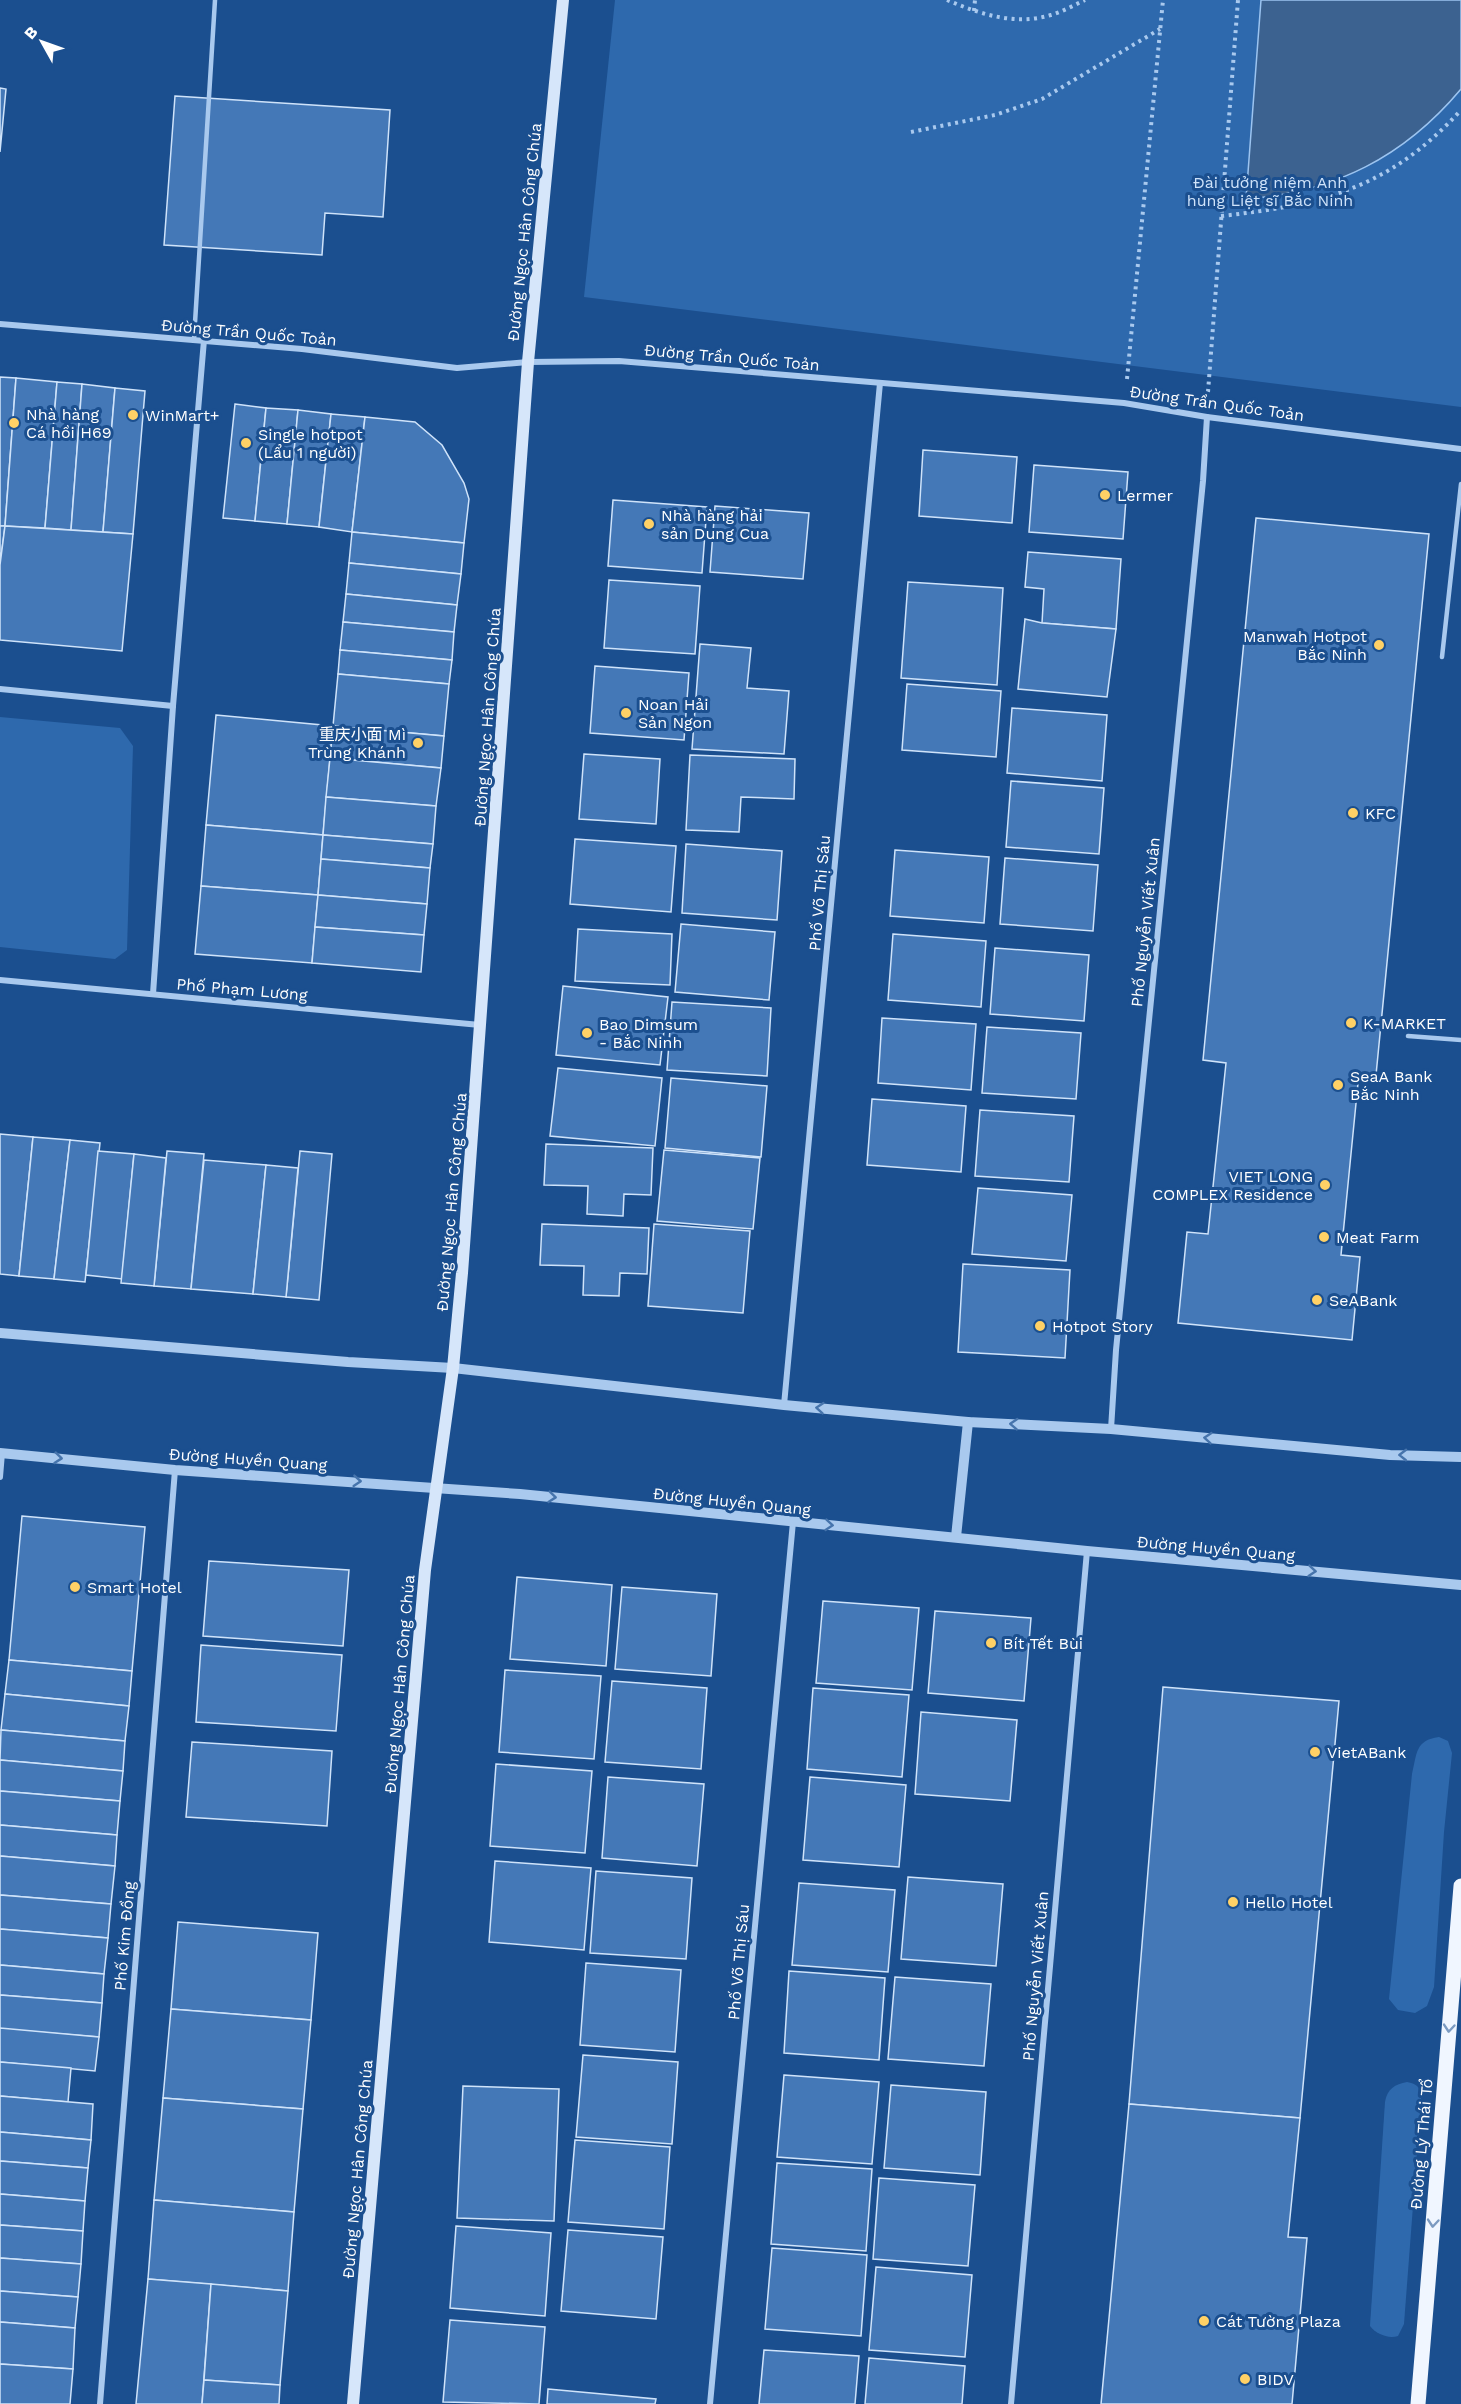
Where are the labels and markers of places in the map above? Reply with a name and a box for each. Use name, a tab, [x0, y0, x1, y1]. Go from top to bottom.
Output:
place label: Nhà hàng Cá hồi H69	[26, 405, 112, 442]
place label: WinMart+	[145, 406, 220, 425]
marker: WinMart+	[126, 408, 140, 422]
marker: Nhà hàng Cá hồi H69	[7, 416, 21, 430]
place label: Single hotpot (Lẩu 1 người)	[258, 425, 363, 462]
marker: Single hotpot (Lẩu 1 người)	[239, 436, 253, 450]
place label: Lermer	[1117, 486, 1174, 505]
marker: Lermer	[1098, 488, 1112, 502]
place label: Nhà hàng hải sản Dung Cua	[661, 506, 769, 543]
marker: Nhà hàng hải sản Dung Cua	[642, 517, 656, 531]
place label: Manwah Hotpot Bắc Ninh	[1243, 627, 1367, 664]
marker: Manwah Hotpot Bắc Ninh	[1372, 638, 1386, 652]
place label: Noan Hải Sản Ngon	[638, 695, 712, 732]
marker: Noan Hải Sản Ngon	[619, 706, 633, 720]
place label: 重庆小面 Mì Trùng Khánh	[308, 725, 406, 762]
marker: 重庆小面 Mì Trùng Khánh	[411, 736, 425, 750]
place label: KFC	[1365, 804, 1396, 823]
marker: KFC	[1346, 806, 1360, 820]
place label: K-MARKET	[1363, 1014, 1446, 1033]
place label: Bao Dimsum - Bắc Ninh	[599, 1015, 698, 1052]
marker: K-MARKET	[1344, 1016, 1358, 1030]
marker: Bao Dimsum - Bắc Ninh	[580, 1026, 594, 1040]
place label: SeaA Bank Bắc Ninh	[1350, 1067, 1432, 1104]
marker: SeaA Bank Bắc Ninh	[1331, 1078, 1345, 1092]
place label: VIET LONG COMPLEX Residence	[1152, 1167, 1313, 1204]
marker: VIET LONG COMPLEX Residence	[1318, 1178, 1332, 1192]
place label: Meat Farm	[1336, 1228, 1419, 1247]
marker: Meat Farm	[1317, 1230, 1331, 1244]
place label: SeABank	[1329, 1291, 1397, 1310]
marker: SeABank	[1310, 1293, 1324, 1307]
place label: Hotpot Story	[1052, 1317, 1154, 1336]
marker: Hotpot Story	[1033, 1319, 1047, 1333]
place label: Smart Hotel	[87, 1578, 182, 1597]
marker: Smart Hotel	[68, 1580, 82, 1594]
place label: Bít Tết Bùi	[1003, 1634, 1083, 1653]
marker: Bít Tết Bùi	[984, 1636, 998, 1650]
place label: VietABank	[1327, 1743, 1406, 1762]
marker: VietABank	[1308, 1745, 1322, 1759]
place label: Hello Hotel	[1245, 1893, 1333, 1912]
marker: Hello Hotel	[1226, 1895, 1240, 1909]
place label: Cát Tường Plaza	[1216, 2312, 1341, 2331]
marker: Cát Tường Plaza	[1197, 2314, 1211, 2328]
place label: BIDV	[1257, 2370, 1294, 2389]
marker: BIDV	[1238, 2372, 1252, 2386]

